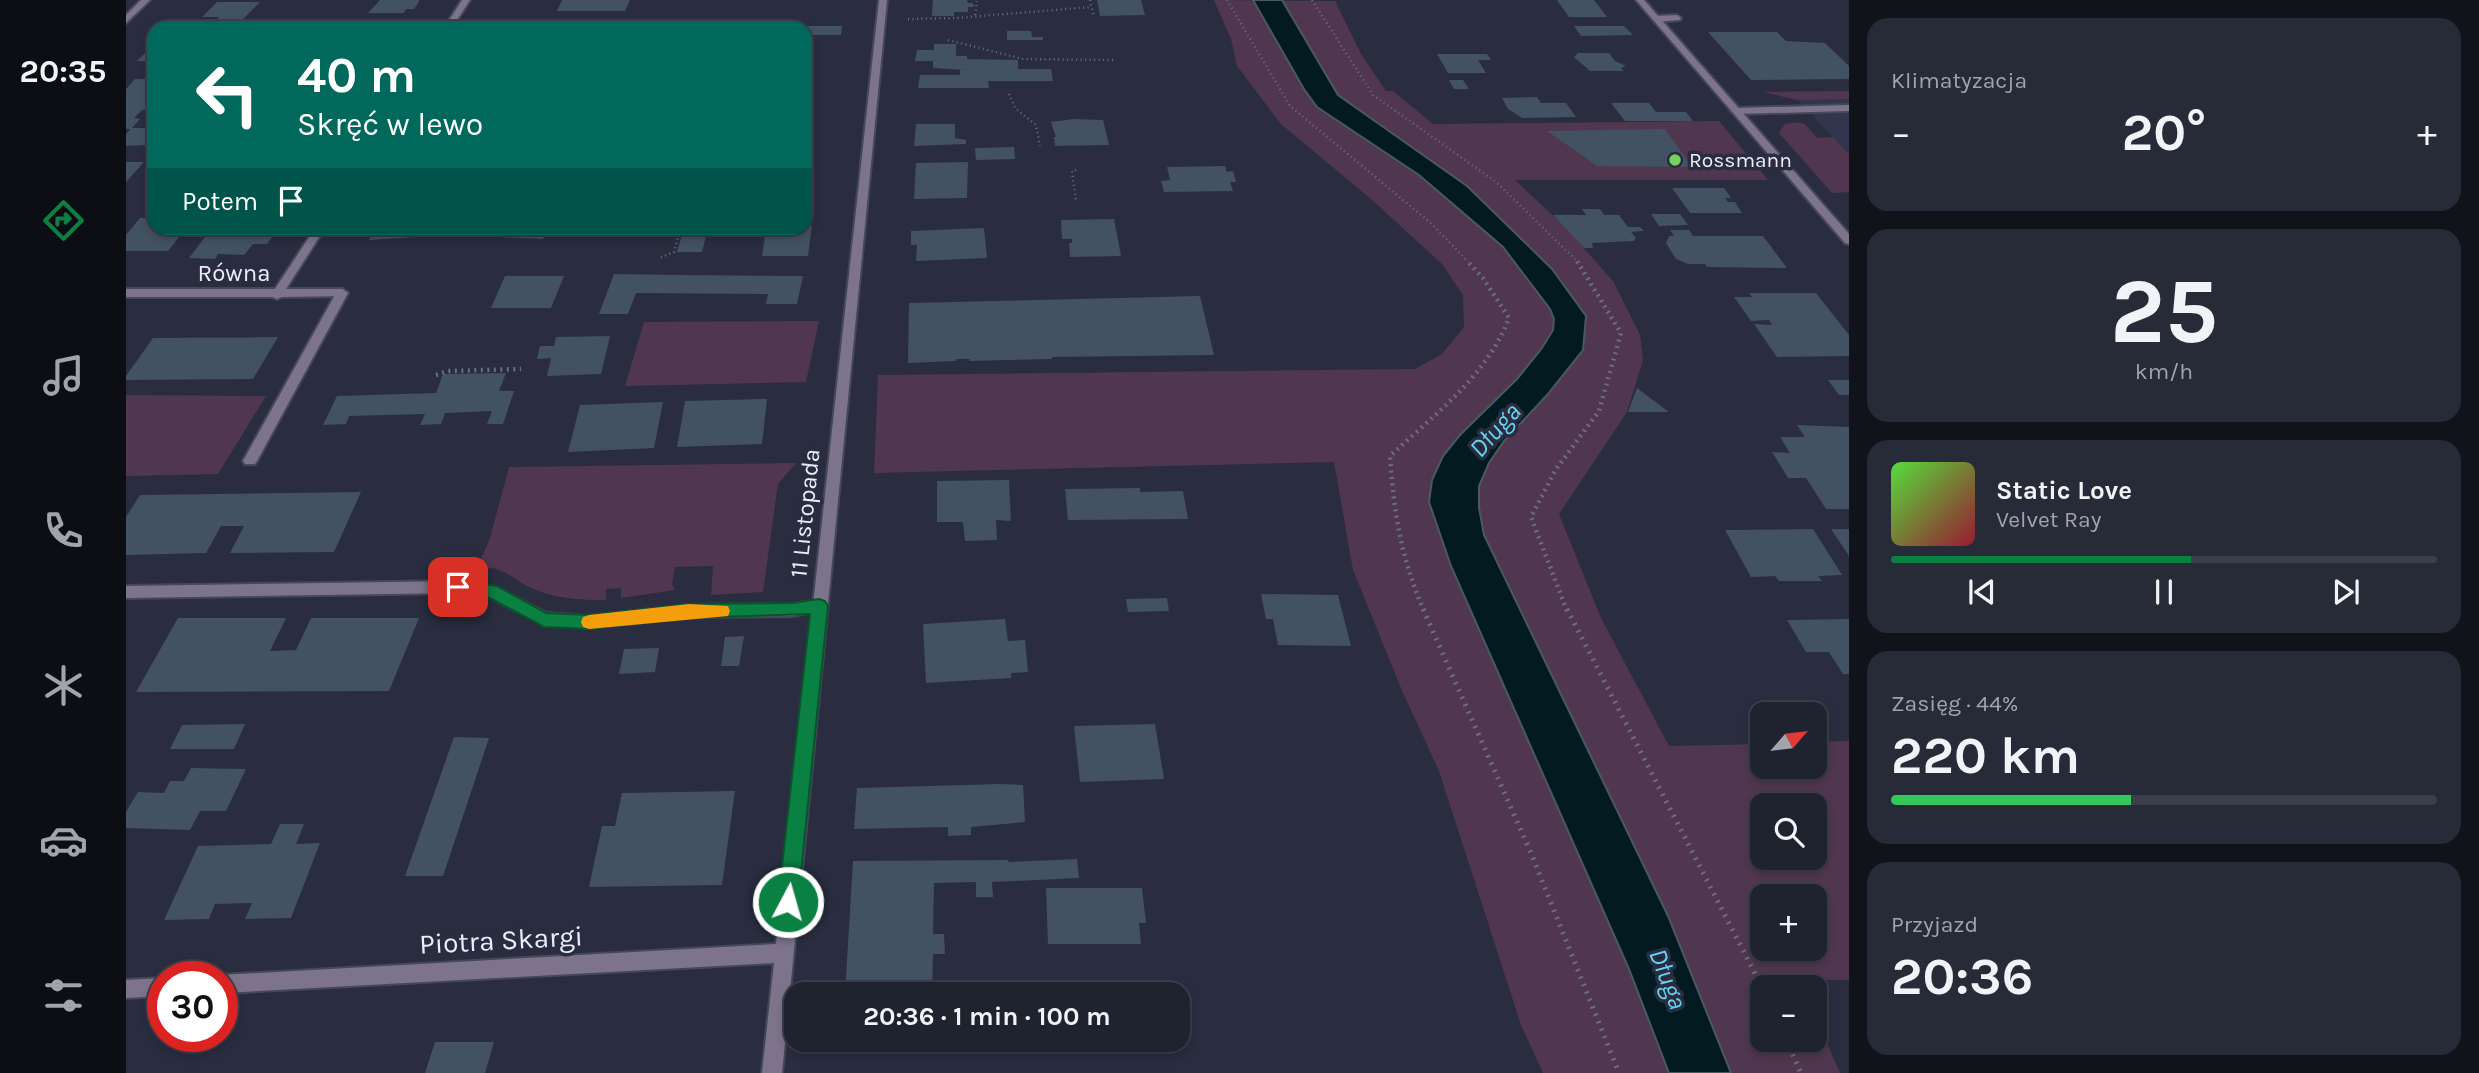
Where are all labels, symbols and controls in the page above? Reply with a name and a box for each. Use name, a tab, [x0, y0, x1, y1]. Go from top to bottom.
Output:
text: 40 m	[297, 47, 416, 104]
icon: left	[182, 49, 273, 140]
text: 20:35	[20, 53, 106, 90]
text: Klimatyzacja	[1891, 67, 2027, 94]
text: 20°	[2122, 102, 2206, 163]
text: Skręć w lewo	[297, 106, 483, 143]
text: −	[1891, 111, 1911, 156]
text: +	[2417, 111, 2437, 156]
place label: Rossmann	[1689, 148, 1792, 172]
marker: Rossmann	[1667, 152, 1683, 168]
icon: arrive	[272, 182, 310, 220]
text: Potem	[182, 186, 258, 217]
icon: directions	[39, 196, 88, 245]
street label: Równa	[198, 259, 270, 287]
text: 25	[2110, 259, 2218, 365]
icon: music	[39, 351, 88, 400]
text: km/h	[2135, 358, 2193, 385]
water label: Długa	[1463, 396, 1527, 464]
street label: 11 Listopada	[784, 447, 826, 579]
text: Static Love	[1996, 475, 2132, 506]
icon: phone	[39, 506, 88, 555]
text: Velvet Ray	[1996, 506, 2101, 533]
pin	[428, 557, 488, 617]
icon: arrive	[439, 568, 477, 606]
icon: previous	[1963, 573, 2001, 611]
icon: pause	[2145, 573, 2183, 611]
icon: next	[2327, 573, 2365, 611]
icon: climate	[39, 661, 88, 710]
text: Zasięg · 44%	[1891, 690, 2018, 717]
north arrow	[1750, 702, 1827, 779]
map controls	[1750, 702, 1827, 1052]
text: 220 km	[1891, 725, 2080, 786]
button: search	[1750, 793, 1827, 870]
icon: car	[39, 816, 88, 865]
position arrow	[751, 865, 825, 939]
button: +	[1750, 884, 1827, 961]
text: Przyjazd	[1891, 911, 1978, 938]
street label: Piotra Skargi	[418, 919, 584, 961]
water label: Długa	[1642, 944, 1694, 1014]
text: 20:36	[1891, 946, 2033, 1007]
speed limit sign: 30	[147, 961, 238, 1052]
icon: filters	[39, 971, 88, 1020]
button: −	[1750, 975, 1827, 1052]
text: 20:36 · 1 min · 100 m	[863, 1001, 1111, 1032]

